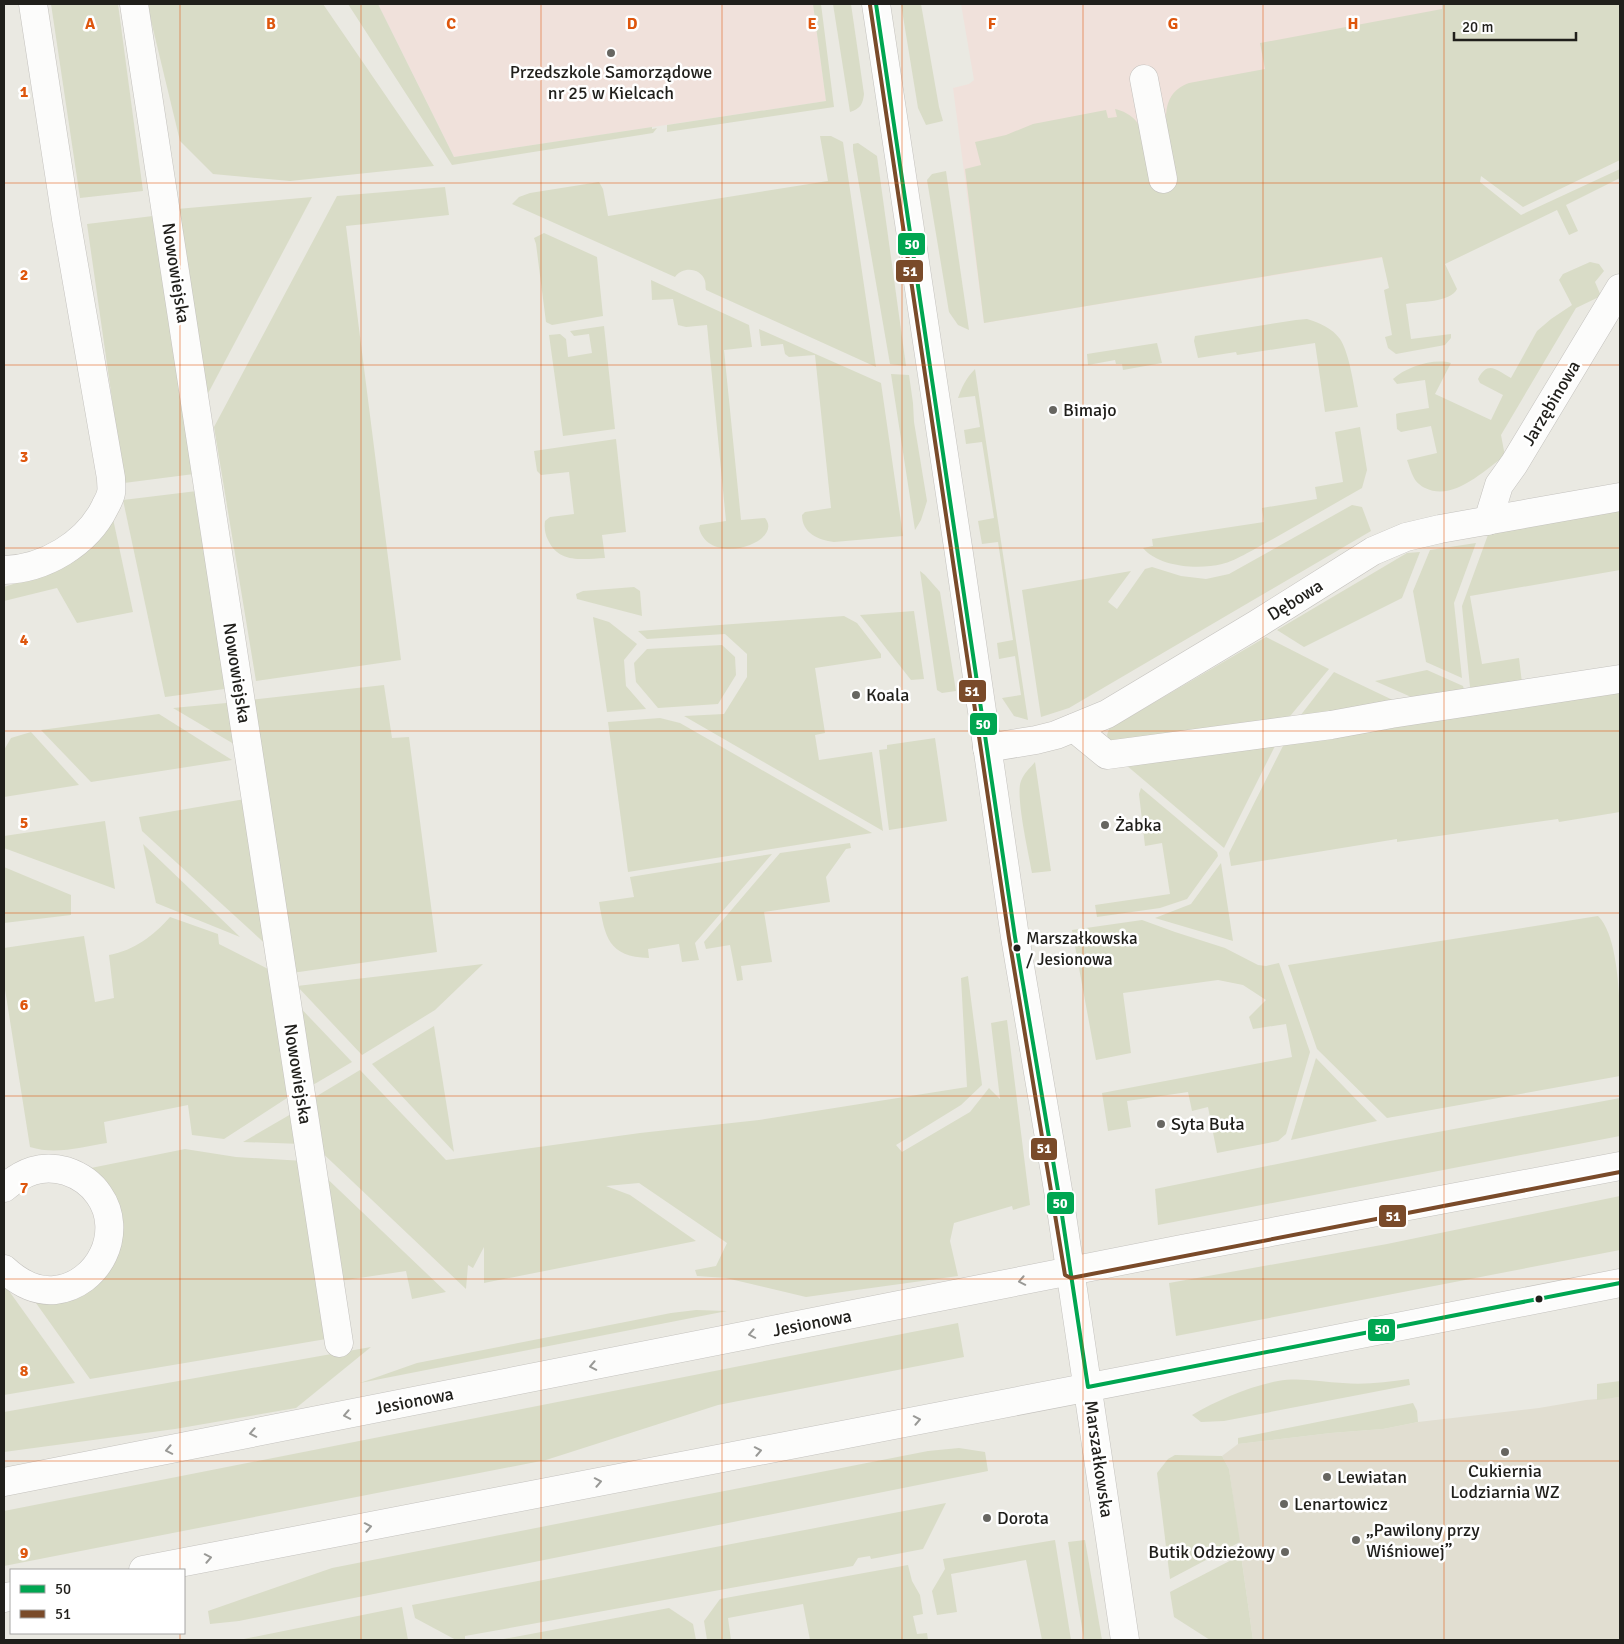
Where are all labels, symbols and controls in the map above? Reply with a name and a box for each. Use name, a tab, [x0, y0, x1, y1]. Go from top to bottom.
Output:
scale bar	[1454, 10, 1576, 42]
text: A	[85, 14, 96, 34]
text: B	[266, 14, 276, 34]
text: C	[446, 14, 456, 34]
text: D	[627, 14, 638, 34]
text: E	[807, 14, 817, 34]
text: F	[988, 14, 997, 34]
text: G	[1168, 14, 1178, 34]
text: H	[1348, 14, 1358, 34]
text: 20 m	[1462, 18, 1493, 36]
marker: Przedszkole Samorządowe nr 25 w Kielcach	[605, 47, 617, 59]
place label: Przedszkole Samorządowe nr 25 w Kielcach	[510, 61, 712, 104]
text: 1	[20, 82, 29, 102]
street label: Nowowiejska	[157, 221, 195, 325]
line badge: 50	[897, 232, 926, 256]
text: 50	[904, 236, 920, 253]
line badge: 51	[895, 259, 924, 283]
text: 51	[902, 263, 918, 280]
text: 2	[20, 265, 28, 285]
street label: Jarzębinowa	[1517, 356, 1585, 450]
place label: Bimajo	[1063, 399, 1117, 421]
marker: Bimajo	[1047, 404, 1059, 416]
text: 3	[20, 447, 28, 467]
street label: Dębowa	[1263, 574, 1327, 626]
street label: Nowowiejska	[218, 621, 256, 725]
text: 4	[20, 630, 29, 650]
line badge: 51	[958, 679, 987, 703]
text: 51	[964, 683, 980, 700]
place label: Koala	[866, 684, 909, 706]
marker: Koala	[850, 689, 862, 701]
line badge: 50	[969, 712, 998, 736]
text: 50	[975, 716, 991, 733]
text: 5	[20, 813, 28, 833]
place label: Żabka	[1115, 814, 1162, 836]
marker: Żabka	[1099, 819, 1111, 831]
place label: Marszałkowska / Jesionowa	[1026, 928, 1138, 970]
marker: Marszałkowska / Jesionowa	[1012, 943, 1022, 953]
text: 6	[20, 995, 29, 1015]
street label: Nowowiejska	[279, 1022, 317, 1126]
place label: Syta Buła	[1171, 1113, 1245, 1135]
marker: Syta Buła	[1155, 1118, 1167, 1130]
line badge: 51	[1030, 1137, 1058, 1161]
text: 51	[1036, 1140, 1052, 1157]
text: 7	[20, 1178, 29, 1198]
line badge: 50	[1046, 1191, 1075, 1215]
text: 50	[1052, 1195, 1068, 1212]
line badge: 51	[1378, 1204, 1407, 1228]
text: 51	[1385, 1208, 1401, 1225]
one-way arrow	[1018, 1275, 1027, 1286]
unlabelled marker	[1534, 1294, 1544, 1304]
street label: Jesionowa	[771, 1305, 853, 1341]
line badge: 50	[1367, 1318, 1396, 1342]
text: 50	[1374, 1321, 1390, 1338]
one-way arrow	[748, 1329, 756, 1339]
one-way arrow	[588, 1360, 597, 1371]
text: 8	[20, 1361, 29, 1381]
street label: Jesionowa	[373, 1383, 455, 1419]
street label: Marszałkowska	[1080, 1399, 1118, 1519]
one-way arrow	[343, 1409, 352, 1419]
one-way arrow	[913, 1415, 922, 1425]
one-way arrow	[249, 1427, 258, 1438]
one-way arrow	[164, 1444, 173, 1454]
one-way arrow	[753, 1446, 762, 1456]
marker: Cukiernia Lodziarnia WZ	[1499, 1446, 1511, 1458]
place label: Cukiernia Lodziarnia WZ	[1450, 1460, 1560, 1503]
place label: Lewiatan	[1337, 1466, 1407, 1488]
marker: Lewiatan	[1321, 1471, 1333, 1483]
one-way arrow	[594, 1477, 603, 1487]
place label: Lenartowicz	[1294, 1493, 1388, 1515]
marker: Lenartowicz	[1278, 1498, 1290, 1510]
place label: Dorota	[997, 1507, 1049, 1529]
marker: Dorota	[981, 1512, 993, 1524]
place label: „Pawilony przy Wiśniowej”	[1366, 1519, 1480, 1562]
one-way arrow	[363, 1522, 372, 1532]
marker: „Pawilony przy Wiśniowej”	[1350, 1534, 1362, 1546]
place label: Butik Odzieżowy	[1148, 1541, 1276, 1563]
text: 9	[20, 1543, 29, 1563]
marker: Butik Odzieżowy	[1279, 1546, 1291, 1558]
one-way arrow	[204, 1553, 212, 1563]
legend	[10, 1569, 185, 1634]
text: 50	[55, 1580, 71, 1598]
text: 51	[55, 1605, 71, 1623]

